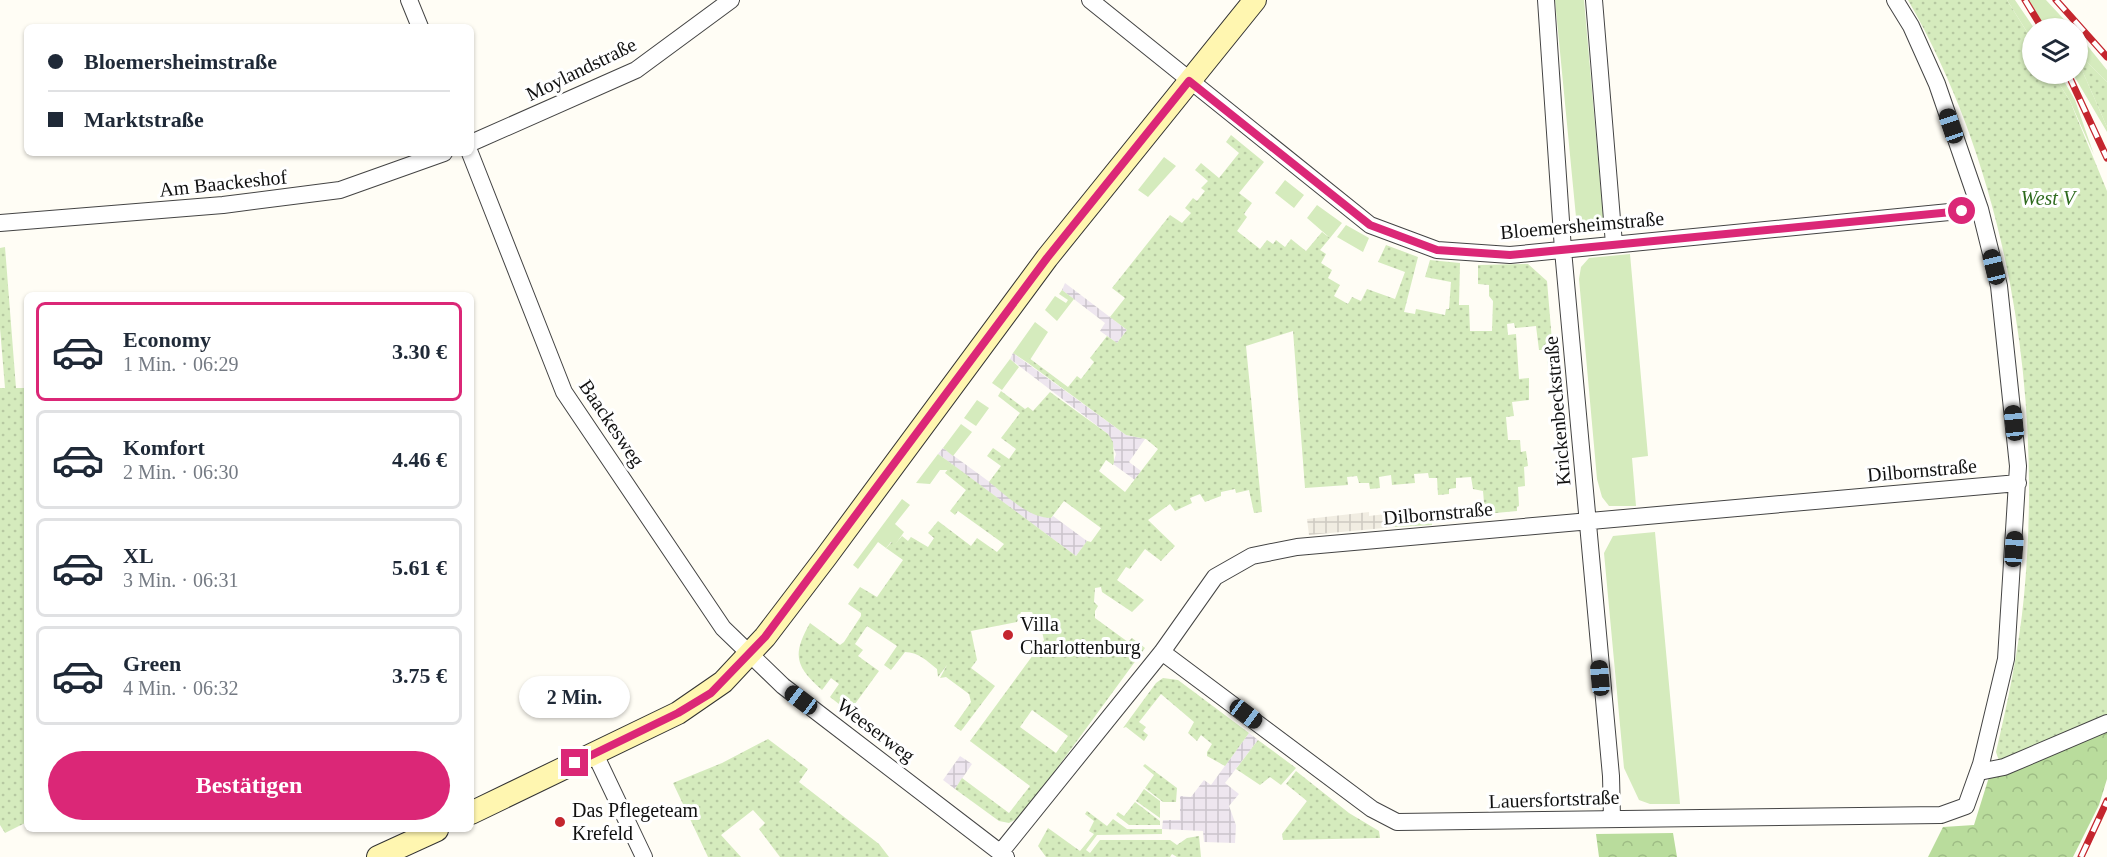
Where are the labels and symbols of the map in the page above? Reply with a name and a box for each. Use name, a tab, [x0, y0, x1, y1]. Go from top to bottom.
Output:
street label: Moylandstraße	[522, 33, 640, 106]
car	[1937, 106, 1965, 146]
street label: Am Baackeshof	[158, 165, 288, 201]
park label: West V	[2021, 187, 2078, 209]
route start	[1948, 197, 1975, 224]
street label: Bloemersheimstraße	[1499, 207, 1665, 243]
car	[1981, 247, 2007, 287]
street label: Krickenbeckstraße	[1539, 335, 1574, 487]
street label: Baackesweg	[574, 375, 649, 471]
car	[2003, 404, 2025, 442]
street label: Dilbornstraße	[1866, 454, 1978, 486]
street label: Dilbornstraße	[1382, 497, 1494, 529]
car	[2004, 530, 2024, 568]
place label: Villa Charlottenburg	[1020, 613, 1141, 659]
marker: Villa Charlottenburg	[1001, 628, 1015, 642]
car	[1589, 659, 1611, 697]
callout: 2 Min.	[520, 676, 630, 718]
car	[781, 682, 821, 718]
street label: Weeserweg	[832, 694, 919, 767]
car	[1226, 696, 1266, 732]
route end	[561, 749, 588, 776]
street label: Lauersfortstraße	[1488, 786, 1620, 812]
place label: Das Pflegeteam Krefeld	[572, 799, 699, 844]
marker: Das Pflegeteam Krefeld	[553, 815, 567, 829]

